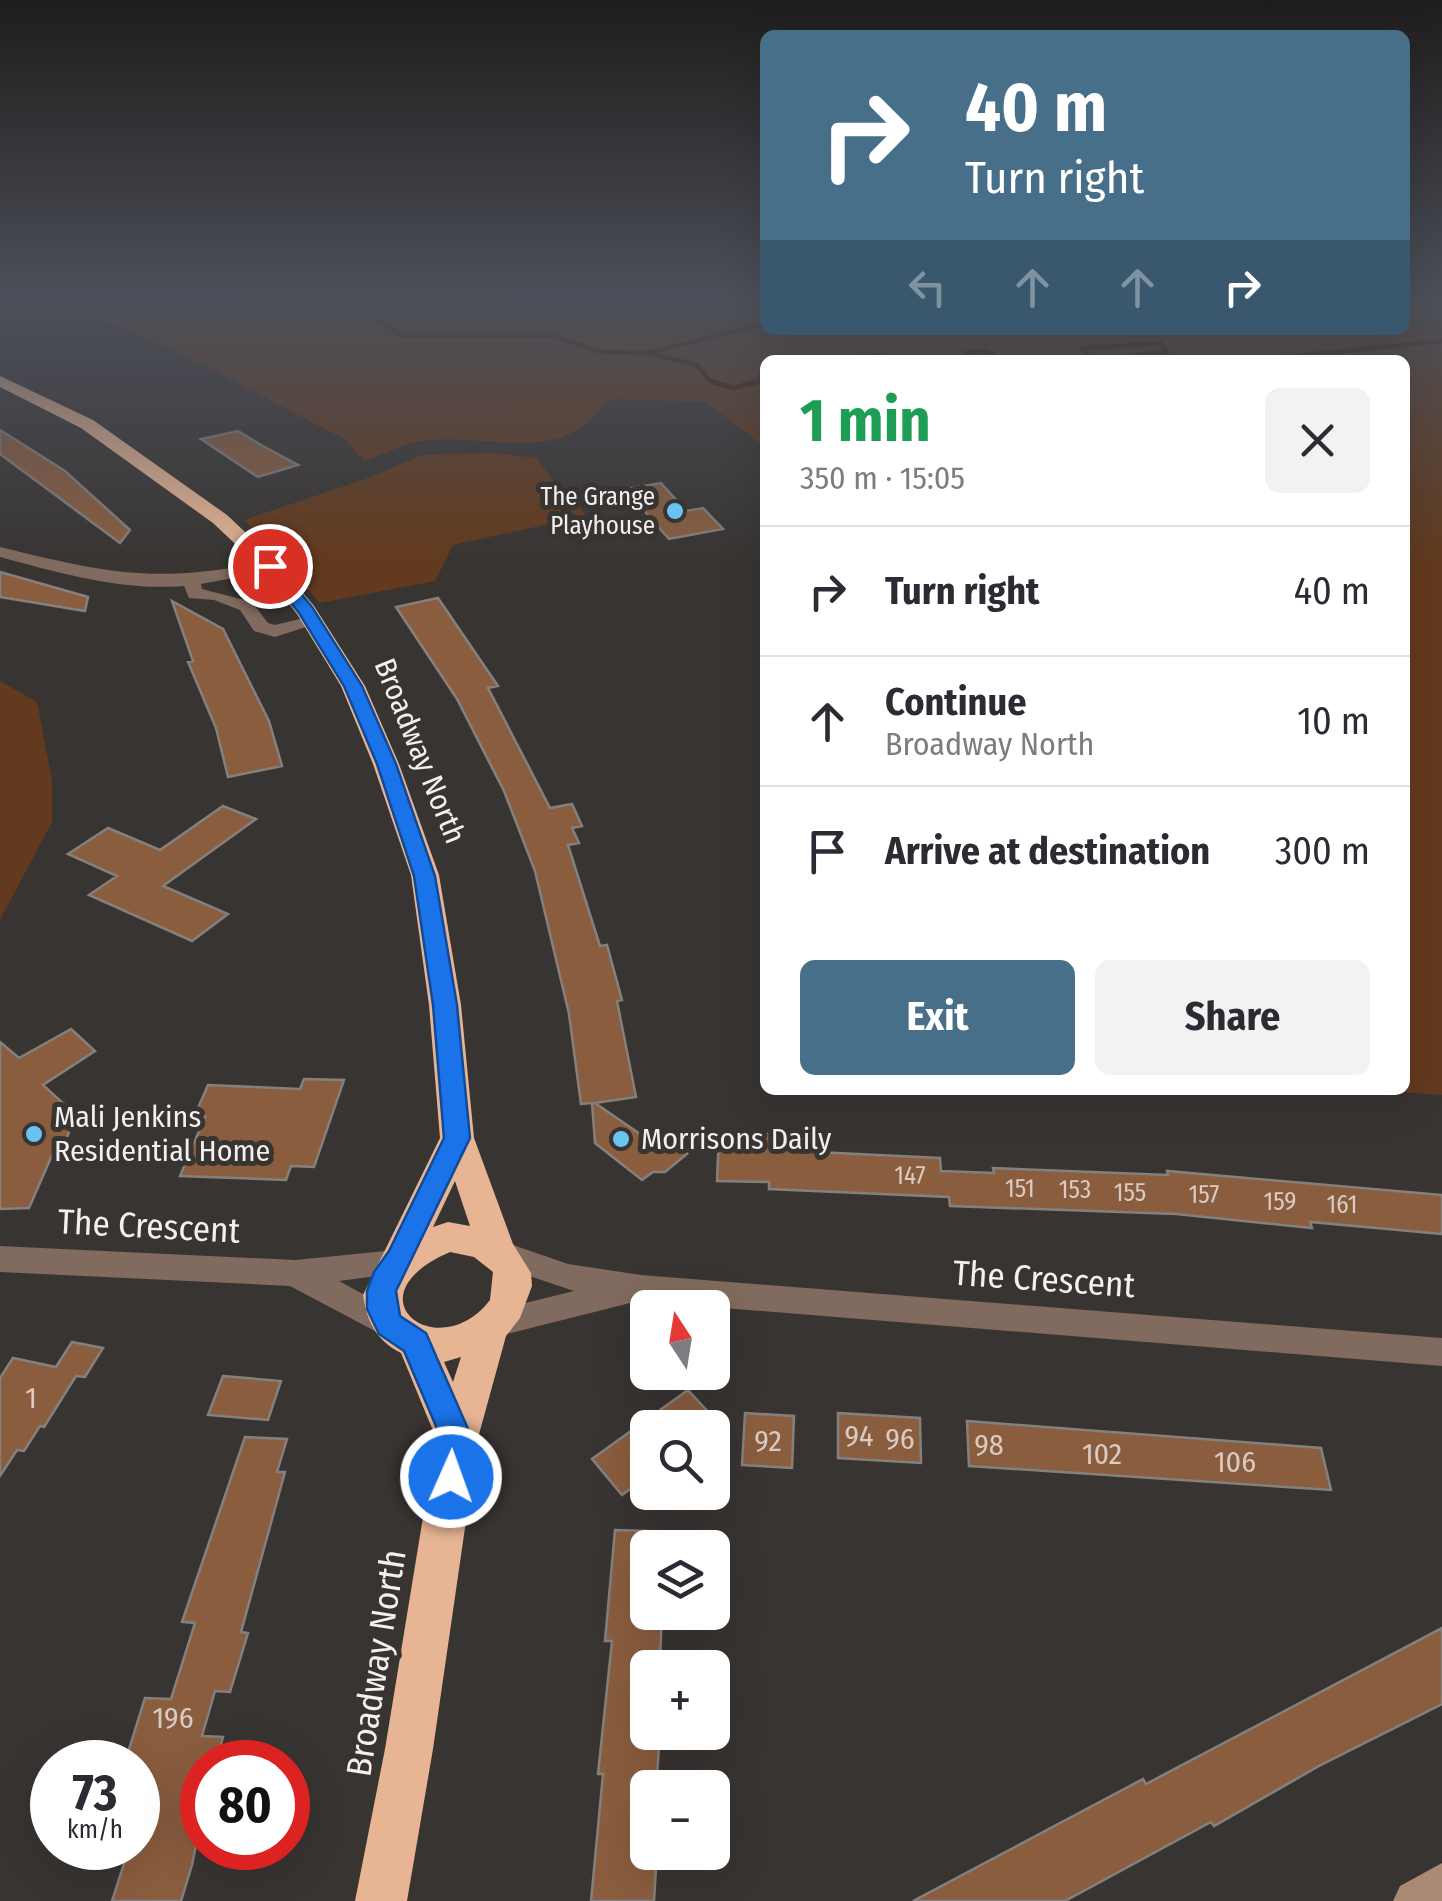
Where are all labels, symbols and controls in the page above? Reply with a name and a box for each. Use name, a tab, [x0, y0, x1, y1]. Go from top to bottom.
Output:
text: 40 m	[965, 66, 1107, 150]
icon: right	[800, 70, 930, 200]
text: Turn right	[965, 151, 1144, 205]
icon: left	[900, 260, 955, 315]
icon: ahead	[1005, 260, 1060, 315]
icon: ahead	[1110, 260, 1165, 315]
icon: right	[1215, 260, 1270, 315]
text: 1 min	[800, 385, 931, 457]
button: close	[1265, 388, 1370, 493]
text: 350 m · 15:05	[800, 459, 965, 497]
place label: The Grange Playhouse	[541, 482, 655, 541]
marker: The Grange Playhouse	[664, 500, 686, 522]
pin	[228, 524, 313, 609]
icon: arrive	[243, 539, 298, 594]
icon: right	[800, 564, 855, 619]
text: Turn right	[885, 568, 1039, 614]
text: 40 m	[1294, 568, 1370, 614]
street label: Broadway North	[367, 653, 473, 849]
text: Continue	[885, 679, 1026, 725]
icon: ahead	[800, 694, 855, 749]
text: 10 m	[1297, 698, 1370, 744]
text: Broadway North	[885, 725, 1094, 763]
icon: arrive	[800, 824, 855, 879]
text: Arrive at destination	[885, 828, 1210, 874]
text: 300 m	[1275, 828, 1370, 874]
button: Exit	[800, 960, 1075, 1075]
button: Share	[1095, 960, 1370, 1075]
place label: Mali Jenkins Residential Home	[54, 1099, 270, 1169]
place label: Morrisons Daily	[641, 1121, 832, 1157]
marker: Mali Jenkins Residential Home	[23, 1123, 45, 1145]
marker: Morrisons Daily	[610, 1128, 632, 1150]
house number: 147	[894, 1161, 926, 1191]
house number: 151	[1005, 1174, 1035, 1204]
house number: 153	[1059, 1175, 1091, 1205]
house number: 155	[1114, 1178, 1146, 1208]
house number: 157	[1189, 1180, 1219, 1210]
house number: 159	[1263, 1187, 1297, 1217]
house number: 161	[1327, 1190, 1357, 1220]
street label: The Crescent	[57, 1200, 242, 1252]
street label: The Crescent	[952, 1252, 1137, 1306]
north arrow	[630, 1290, 730, 1390]
map controls	[630, 1290, 730, 1870]
house number: 1	[25, 1380, 37, 1416]
button: search	[630, 1410, 730, 1510]
house number: 94	[845, 1418, 873, 1454]
house number: 96	[885, 1421, 915, 1457]
house number: 92	[754, 1423, 782, 1459]
position arrow	[399, 1425, 503, 1529]
house number: 98	[974, 1427, 1004, 1463]
house number: 102	[1082, 1436, 1122, 1472]
house number: 106	[1214, 1444, 1256, 1480]
button: layers	[630, 1530, 730, 1630]
street label: Broadway North	[337, 1547, 415, 1779]
button: +	[630, 1650, 730, 1750]
house number: 196	[152, 1700, 194, 1736]
speed limit sign: 80	[180, 1740, 310, 1870]
text: 73	[73, 1763, 117, 1823]
button: −	[630, 1770, 730, 1870]
text: km/h	[67, 1815, 123, 1845]

